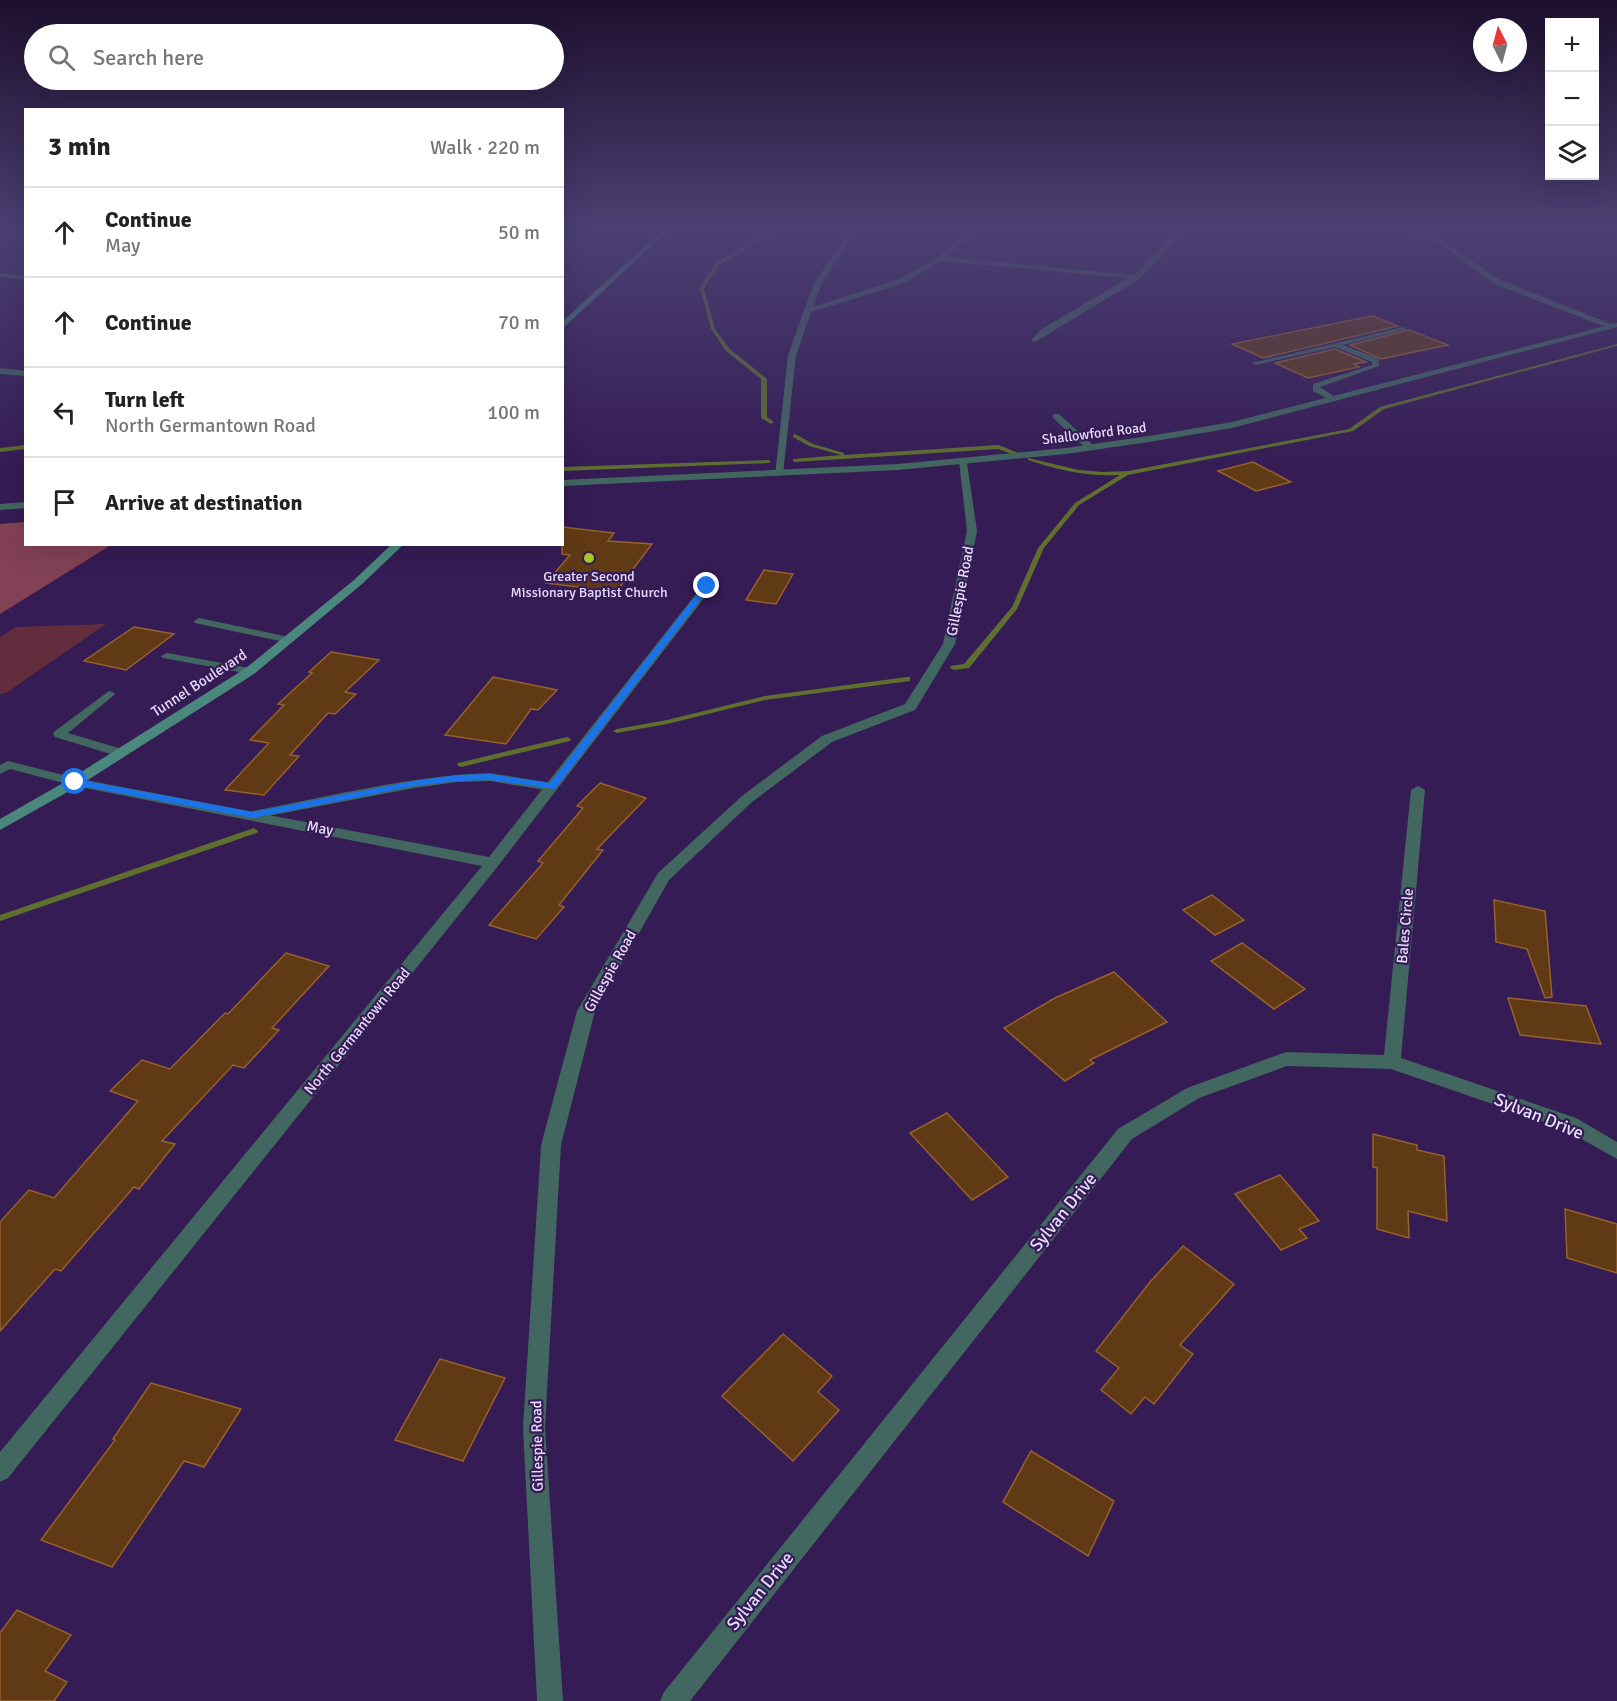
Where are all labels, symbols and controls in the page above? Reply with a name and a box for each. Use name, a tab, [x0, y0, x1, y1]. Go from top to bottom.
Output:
north arrow	[1473, 18, 1527, 72]
map controls	[1545, 18, 1599, 180]
button: +	[1545, 18, 1599, 72]
search box	[24, 24, 564, 90]
icon: search	[45, 41, 78, 74]
text: Search here	[93, 44, 204, 71]
button: −	[1545, 72, 1599, 126]
button: layers	[1545, 126, 1599, 180]
text: 3 min	[48, 131, 111, 163]
text: Walk · 220 m	[430, 135, 540, 160]
text: Continue	[105, 206, 192, 233]
icon: ahead	[48, 216, 81, 249]
text: 50 m	[498, 220, 540, 245]
text: May	[105, 233, 140, 258]
icon: ahead	[48, 306, 81, 339]
text: Continue	[105, 309, 192, 336]
text: 70 m	[498, 310, 540, 335]
text: Turn left	[105, 386, 185, 413]
icon: left	[48, 396, 81, 429]
text: 100 m	[487, 400, 540, 425]
text: North Germantown Road	[105, 413, 316, 438]
street label: Shallowford Road	[1041, 419, 1147, 448]
icon: arrive	[48, 486, 81, 519]
text: Arrive at destination	[105, 489, 302, 516]
street label: Gillespie Road	[942, 544, 978, 637]
marker: Greater Second Missionary Baptist Church	[582, 551, 596, 565]
place label: Greater Second Missionary Baptist Church	[510, 568, 668, 601]
route end	[693, 572, 719, 598]
street label: Tunnel Boulevard	[148, 645, 250, 721]
route start	[61, 768, 87, 794]
street label: May	[305, 817, 335, 839]
street label: Bales Circle	[1393, 888, 1417, 964]
street label: Gillespie Road	[580, 927, 640, 1015]
street label: North Germantown Road	[300, 964, 414, 1098]
street label: Sylvan Drive	[1491, 1088, 1587, 1144]
street label: Sylvan Drive	[1025, 1168, 1101, 1256]
street label: Gillespie Road	[527, 1400, 547, 1492]
street label: Sylvan Drive	[722, 1547, 798, 1635]

